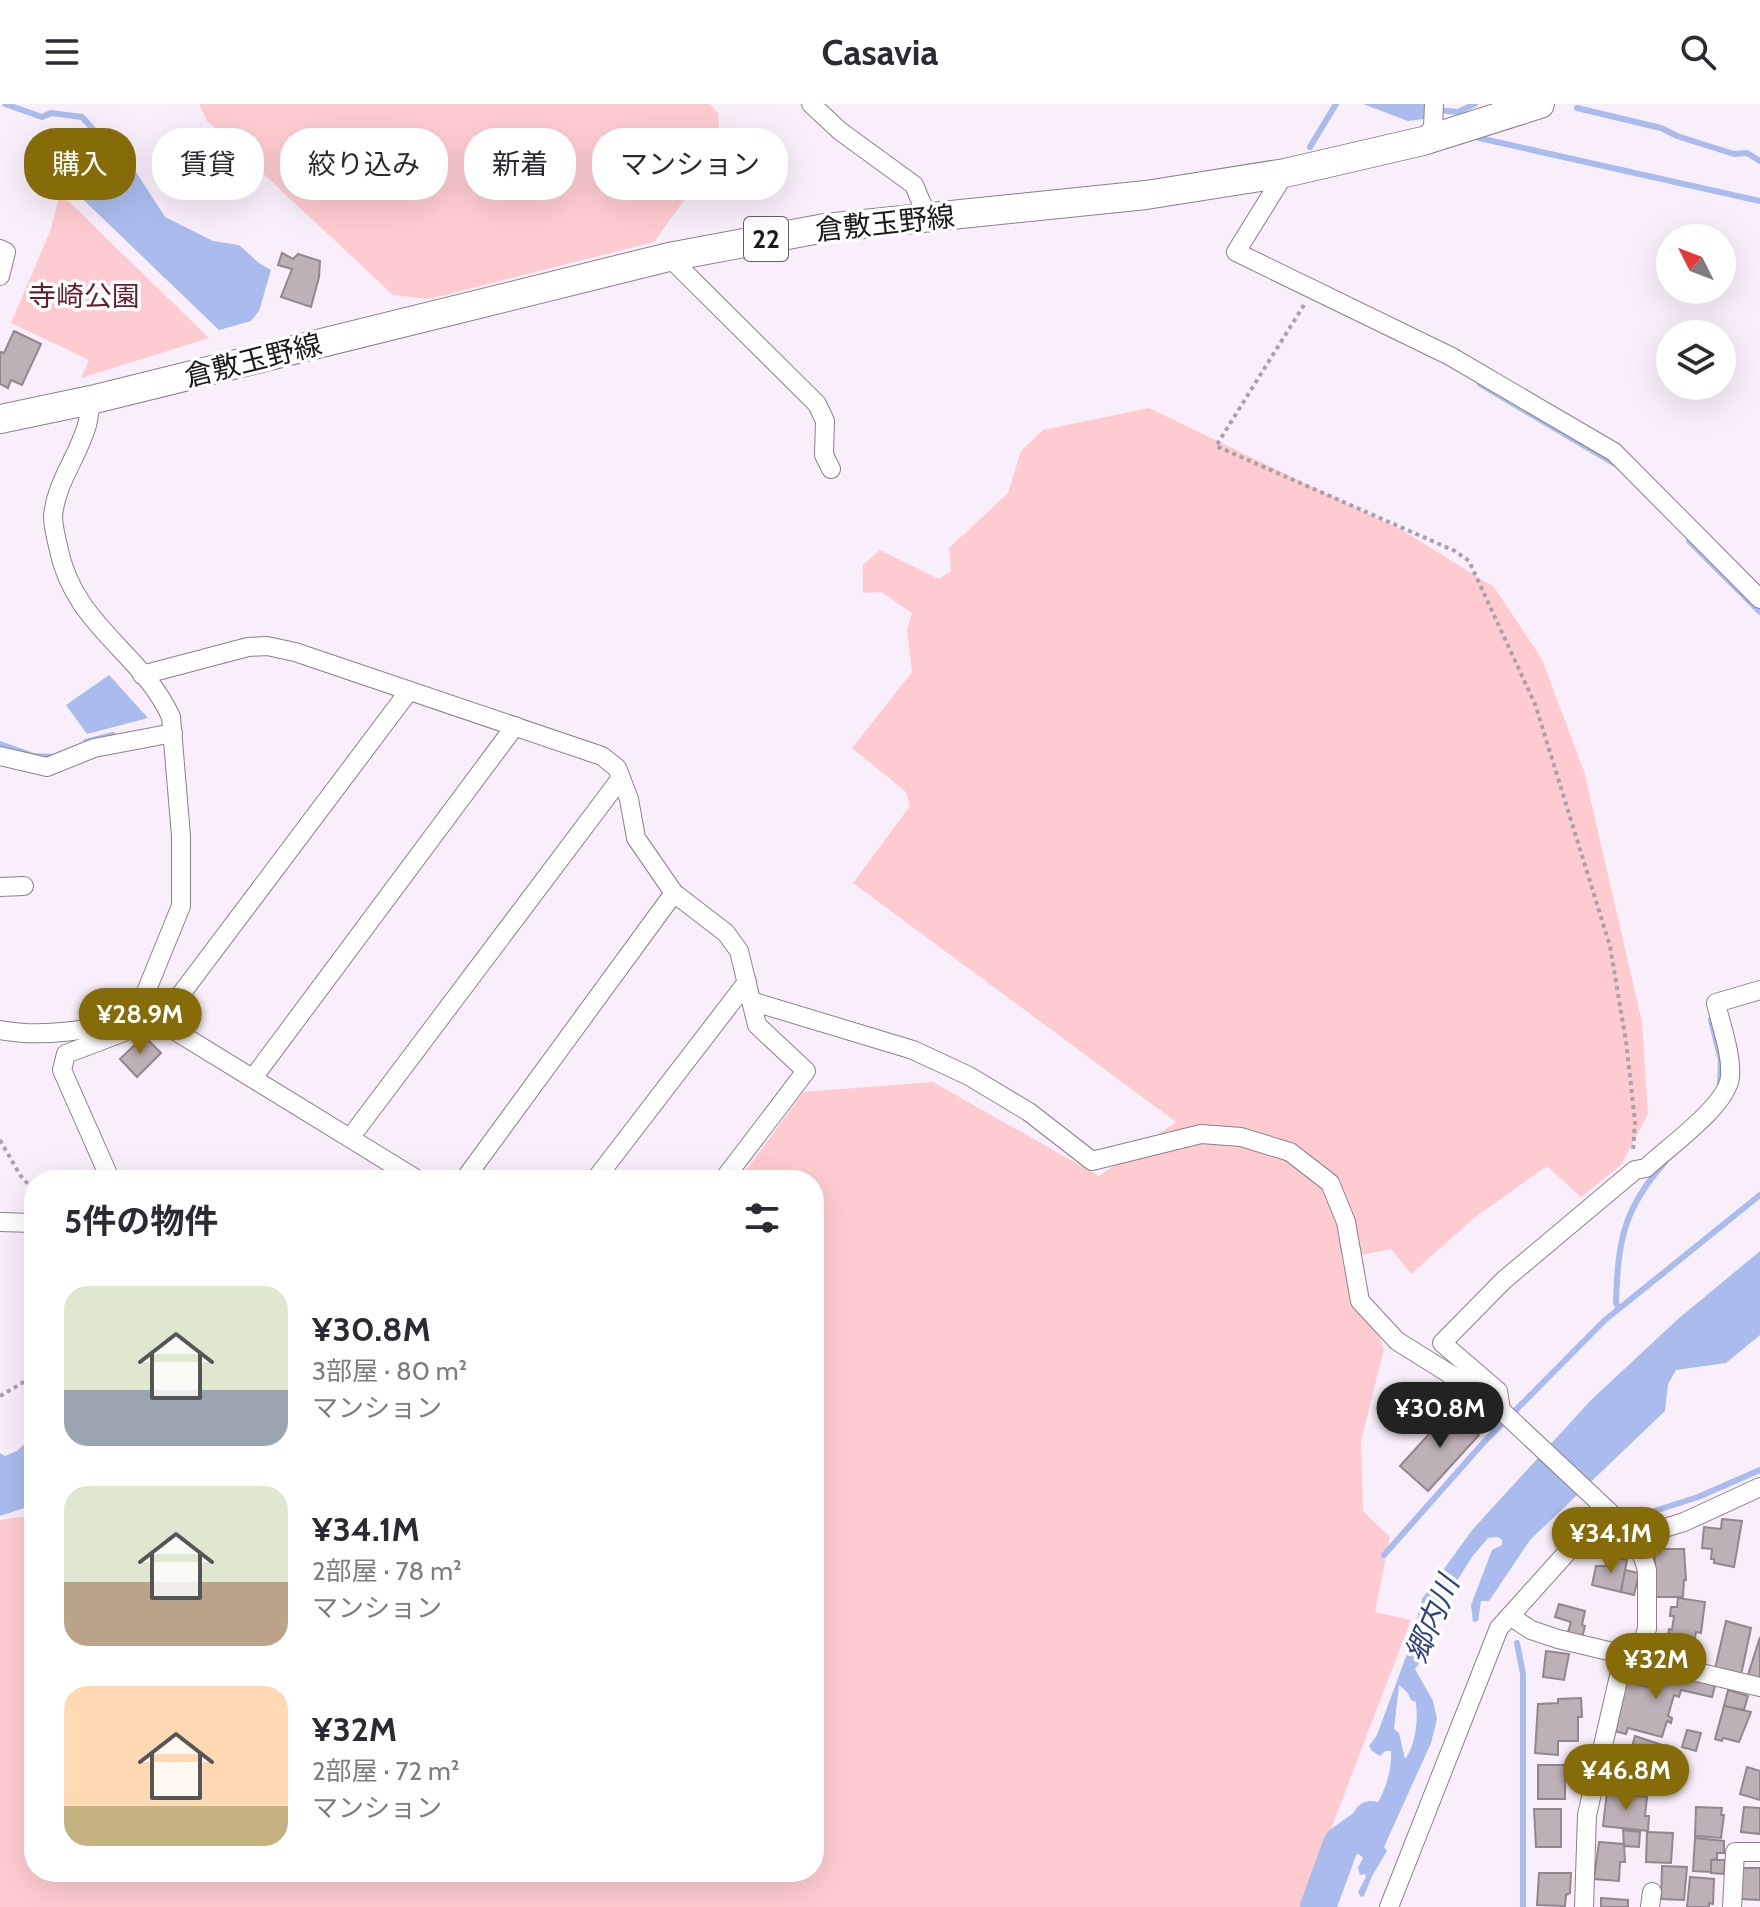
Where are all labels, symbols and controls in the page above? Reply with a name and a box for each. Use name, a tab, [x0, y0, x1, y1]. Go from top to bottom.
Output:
icon: menu	[40, 30, 84, 74]
text: Casavia	[822, 30, 938, 74]
icon: search	[1676, 30, 1720, 74]
chip: 購入	[24, 128, 136, 200]
chip: 賃貸	[152, 128, 264, 200]
chip: 絞り込み	[280, 128, 448, 200]
chip: 新着	[464, 128, 576, 200]
chip: マンション	[592, 128, 788, 200]
street label: 倉敷玉野線	[814, 199, 956, 247]
road number: 22	[744, 217, 788, 261]
north arrow	[1656, 224, 1736, 304]
map controls	[1656, 224, 1736, 400]
park label: 寺崎公園	[28, 279, 140, 313]
button: layers	[1656, 320, 1736, 400]
street label: 倉敷玉野線	[181, 327, 325, 393]
pin: ¥28.9M	[75, 988, 205, 1056]
text: ¥28.9M	[97, 998, 183, 1030]
icon: filters	[740, 1196, 784, 1240]
text: 5件の物件	[64, 1200, 218, 1242]
text: ¥30.8M	[312, 1308, 431, 1350]
icon: home	[128, 1318, 224, 1414]
text: 3部屋 · 80 m²	[312, 1355, 467, 1387]
pin: ¥30.8M	[1375, 1382, 1505, 1450]
text: マンション	[312, 1392, 442, 1424]
text: ¥30.8M	[1395, 1392, 1485, 1424]
pin: ¥34.1M	[1546, 1507, 1676, 1575]
text: ¥34.1M	[312, 1508, 420, 1550]
text: ¥34.1M	[1570, 1517, 1652, 1549]
icon: home	[128, 1518, 224, 1614]
text: 2部屋 · 78 m²	[312, 1555, 462, 1587]
water label: 郷内川	[1397, 1568, 1468, 1668]
text: マンション	[312, 1592, 442, 1624]
pin: ¥32M	[1609, 1633, 1703, 1701]
text: ¥32M	[1623, 1643, 1689, 1675]
text: ¥32M	[312, 1708, 397, 1750]
icon: home	[128, 1718, 224, 1814]
pin: ¥46.8M	[1561, 1744, 1691, 1812]
text: ¥46.8M	[1581, 1754, 1671, 1786]
text: 2部屋 · 72 m²	[312, 1755, 460, 1787]
text: マンション	[312, 1792, 442, 1824]

